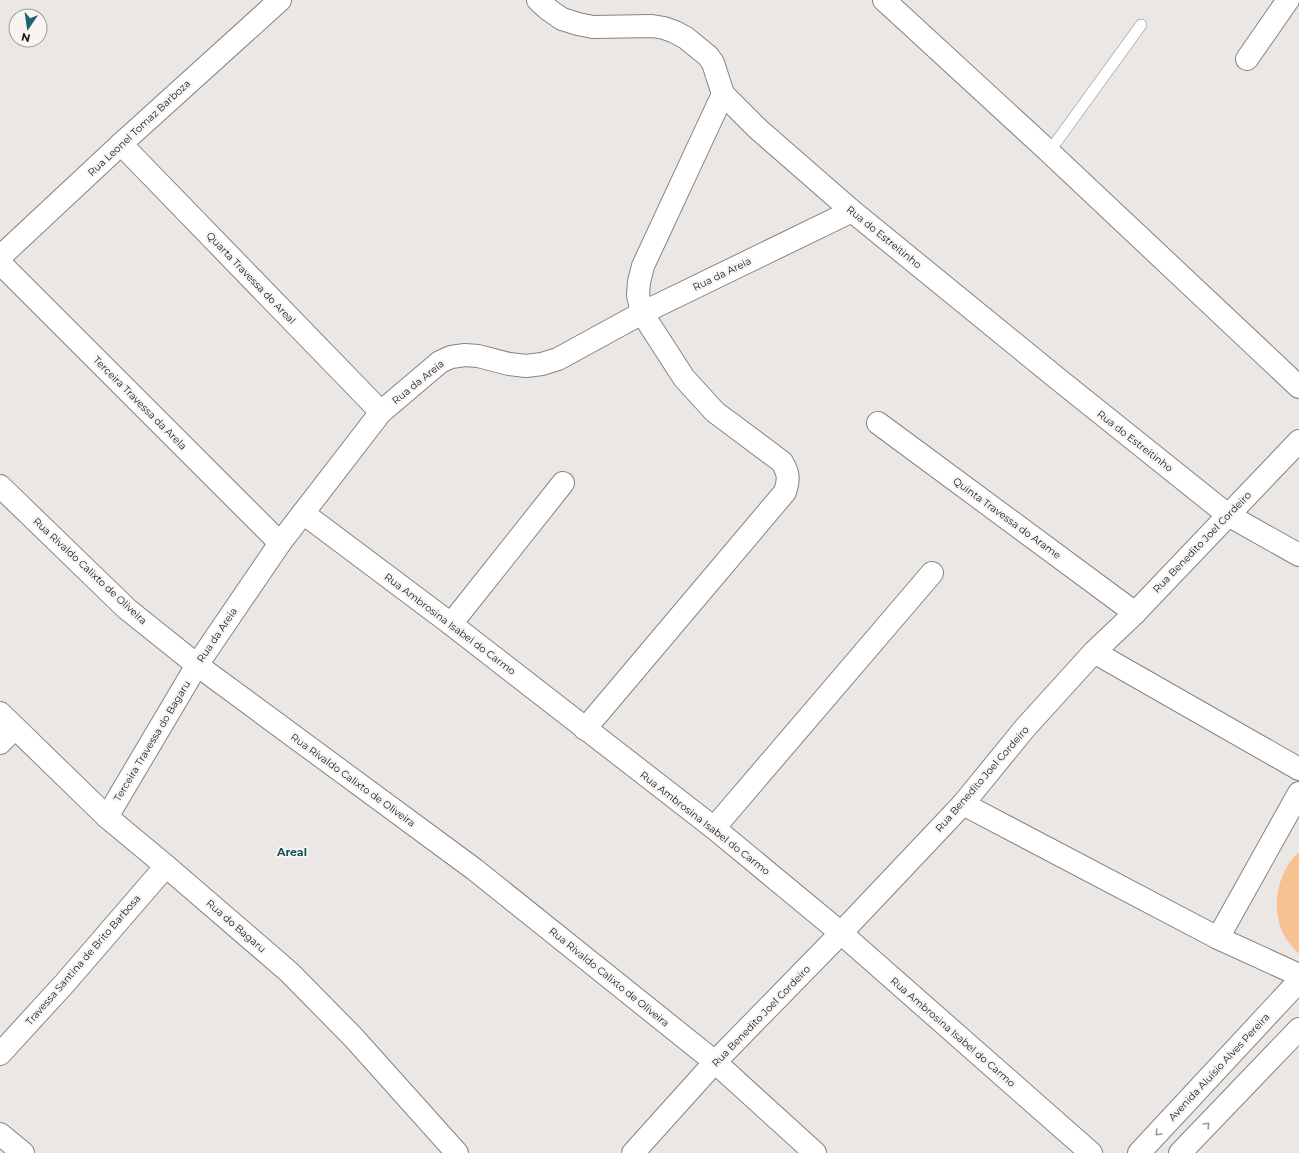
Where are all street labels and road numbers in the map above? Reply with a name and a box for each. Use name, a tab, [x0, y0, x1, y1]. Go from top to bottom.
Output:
street label: Rua Leonel Tomaz Barboza	[85, 77, 193, 179]
street label: Rua do Estreitinho	[844, 203, 924, 271]
street label: Quarta Travessa do Areal	[203, 229, 299, 327]
street label: Rua da Areia	[691, 254, 753, 294]
street label: Terceira Travessa da Arela	[90, 353, 190, 453]
street label: Rua da Areia	[389, 357, 447, 407]
street label: Rua do Estreitinho	[1094, 407, 1176, 475]
street label: Quinta Travessa do Arame	[950, 474, 1064, 562]
street label: Rua Benedito Joel Cordeiro	[1150, 488, 1254, 596]
street label: Rua Rivaldo Calixto de Oliveira	[30, 515, 150, 627]
street label: Rua Ambrosina Isabel do Carmo	[382, 570, 518, 678]
street label: Rua da Areia	[194, 605, 240, 665]
street label: Terceira Travessa do Bagaru	[111, 678, 193, 804]
street label: Rua Benedito Joel Cordeiro	[932, 723, 1032, 835]
street label: Rua Rivaldo Calixto de Oliveira	[288, 730, 418, 830]
street label: Rua Ambrosina Isabel do Carmo	[637, 768, 773, 878]
street label: Travessa Santina de Brito Barbosa	[23, 892, 143, 1028]
street label: Rua do Bagaru	[203, 896, 269, 956]
street label: Rua Rivaldo Calixto de Oliveira	[546, 924, 672, 1030]
street label: Rua Benedito Joel Cordeiro	[709, 962, 813, 1070]
street label: Rua Ambrosina Isabel do Carmo	[888, 974, 1018, 1090]
street label: Avenida Aluísio Alves Pereira	[1166, 1010, 1272, 1124]

